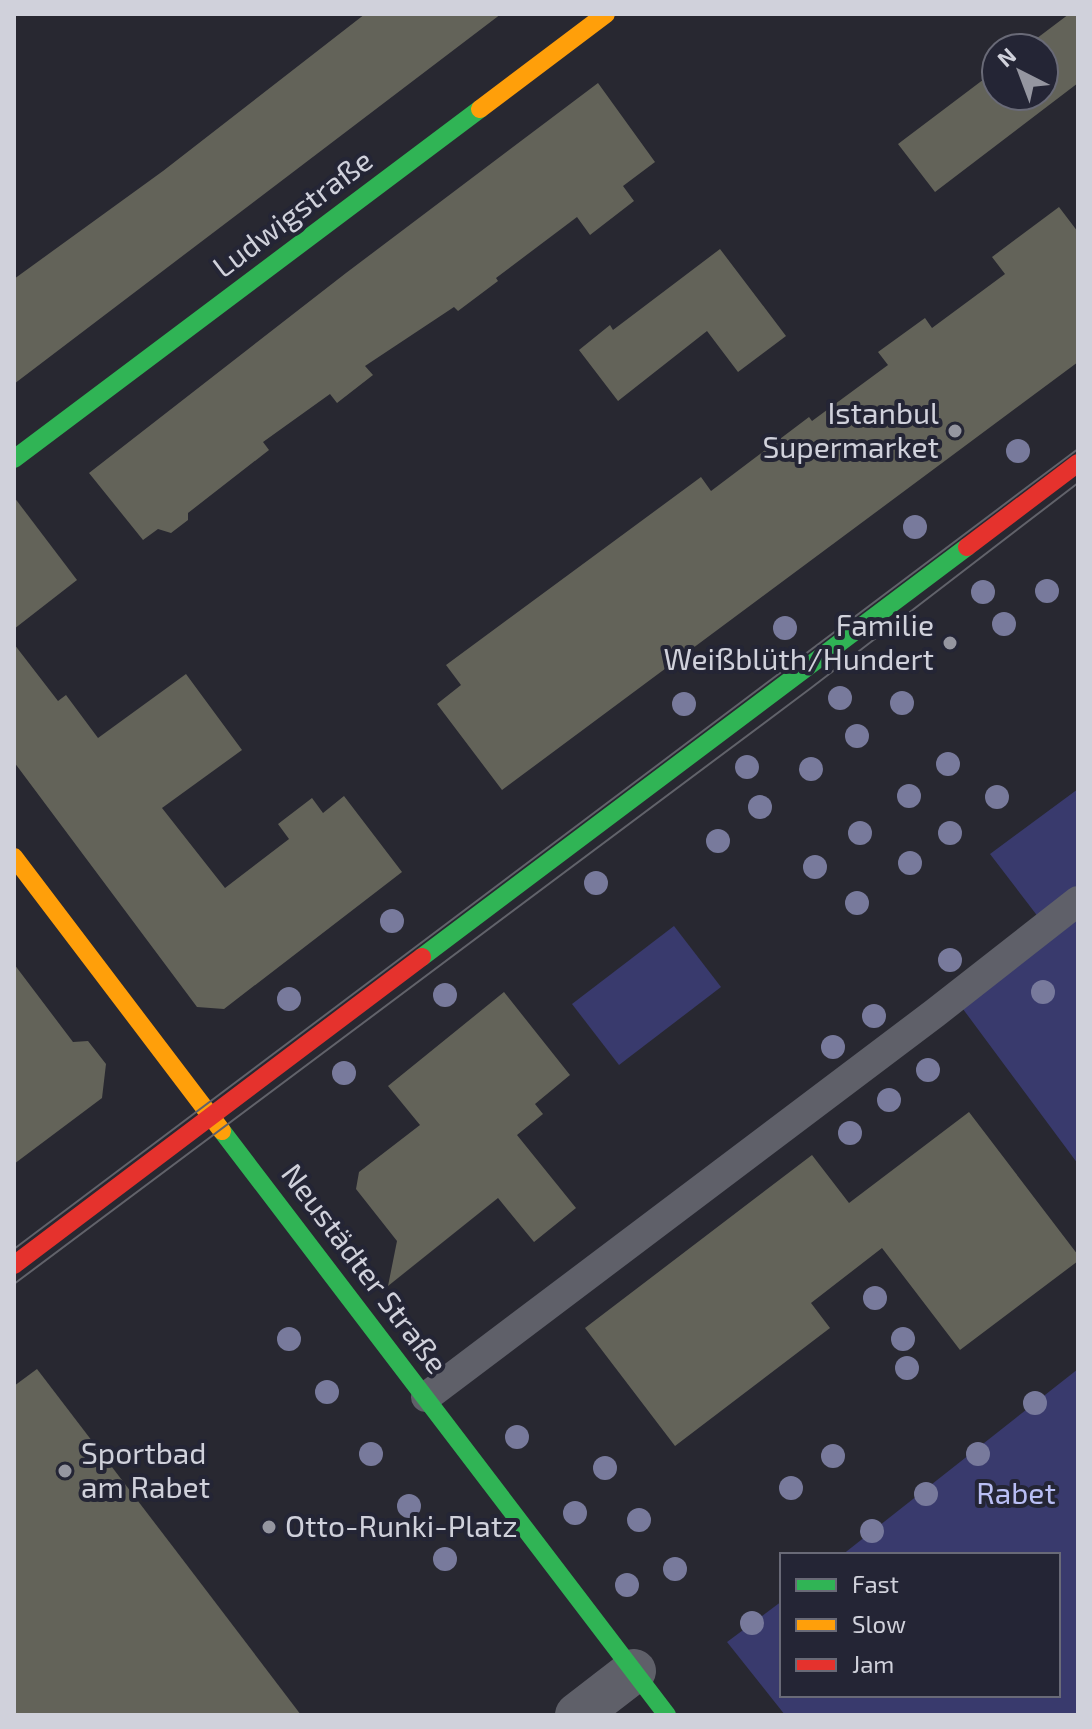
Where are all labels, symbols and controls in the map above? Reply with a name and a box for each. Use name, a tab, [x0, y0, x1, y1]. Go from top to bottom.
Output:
north arrow	[980, 32, 1060, 112]
text: N	[991, 41, 1021, 71]
street label: Ludwigstraße	[205, 141, 379, 284]
place label: Istanbul Supermarket	[762, 394, 939, 464]
marker: Istanbul Supermarket	[946, 422, 964, 440]
place label: Familie Weißblüth/Hundert	[663, 606, 934, 676]
marker: Familie Weißblüth/Hundert	[941, 634, 959, 652]
street label: Neustädter Straße	[275, 1156, 456, 1380]
place label: Sportbad am Rabet	[81, 1434, 210, 1504]
marker: Sportbad am Rabet	[56, 1462, 74, 1480]
park label: Rabet	[976, 1474, 1056, 1510]
place label: Otto-Runki-Platz	[285, 1507, 517, 1543]
marker: Otto-Runki-Platz	[260, 1518, 278, 1536]
legend	[780, 1553, 1060, 1697]
text: Fast	[852, 1569, 899, 1598]
text: Slow	[852, 1609, 906, 1638]
text: Jam	[852, 1649, 894, 1678]

